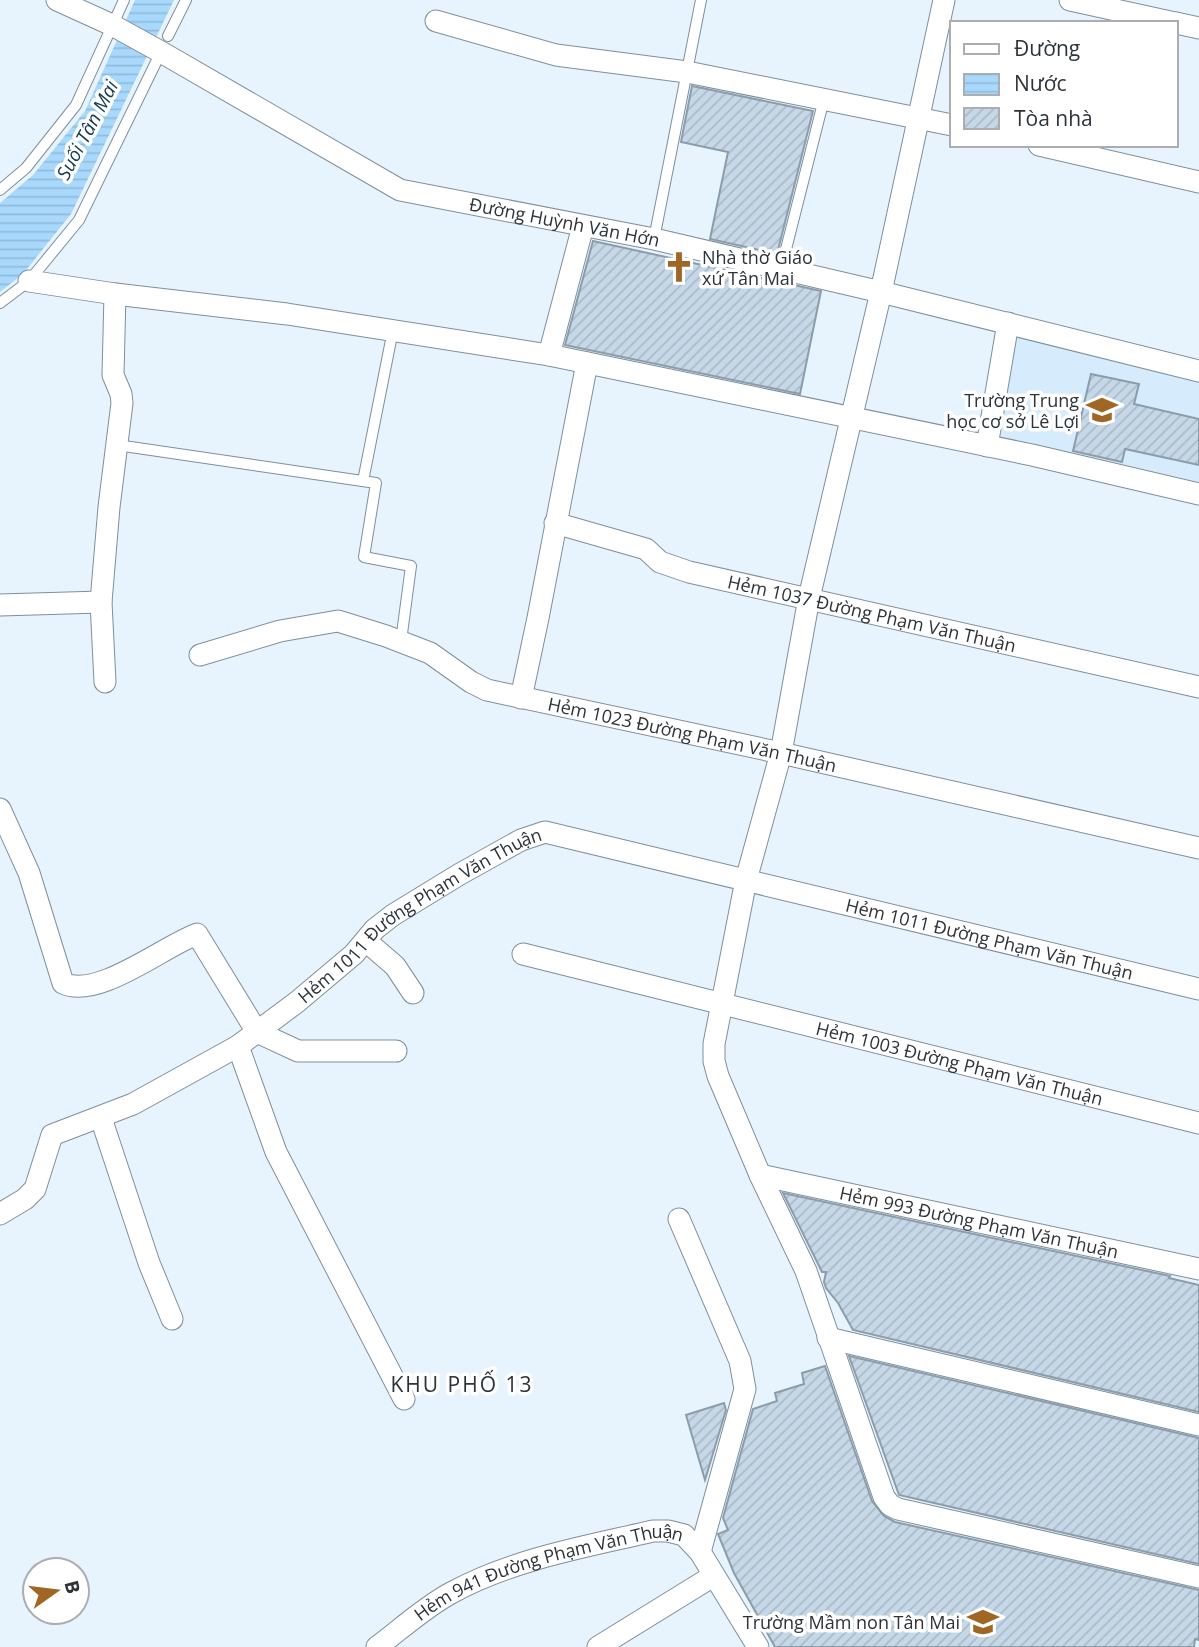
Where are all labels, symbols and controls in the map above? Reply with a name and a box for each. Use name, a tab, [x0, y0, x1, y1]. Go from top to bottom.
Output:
legend	[950, 21, 1178, 147]
text: Đường	[1014, 34, 1080, 62]
text: Nước	[1014, 69, 1067, 97]
water label: Suối Tân Mai	[50, 75, 125, 184]
text: Tòa nhà	[1014, 104, 1093, 132]
street label: Đường Huỳnh Văn Hớn	[467, 192, 662, 252]
place label: Nhà thờ Giáo xứ Tân Mai	[702, 245, 813, 290]
church icon: Nhà thờ Giáo xứ Tân Mai	[662, 250, 696, 284]
place label: Trường Trung học cơ sở Lê Lợi	[946, 388, 1079, 433]
school or university icon: Trường Trung học cơ sở Lê Lợi	[1085, 393, 1119, 427]
street label: Hẻm 1037 Đường Phạm Văn Thuận	[725, 569, 1018, 657]
street label: Hẻm 1023 Đường Phạm Văn Thuận	[546, 691, 839, 777]
street label: Hẻm 1011 Đường Phạm Văn Thuận	[293, 822, 545, 1008]
street label: Hẻm 1011 Đường Phạm Văn Thuận	[843, 893, 1136, 985]
street label: Hẻm 1003 Đường Phạm Văn Thuận	[814, 1016, 1106, 1111]
street label: Hẻm 993 Đường Phạm Văn Thuận	[837, 1180, 1121, 1263]
district label: KHU PHỐ 13	[390, 1370, 534, 1398]
street label: Hẻm 941 Đường Phạm Văn Thuận	[409, 1519, 686, 1626]
north arrow	[21, 1556, 91, 1626]
text: B	[58, 1578, 87, 1596]
school or university icon: Trường Mầm non Tân Mai	[966, 1605, 1000, 1639]
place label: Trường Mầm non Tân Mai	[743, 1610, 960, 1634]

